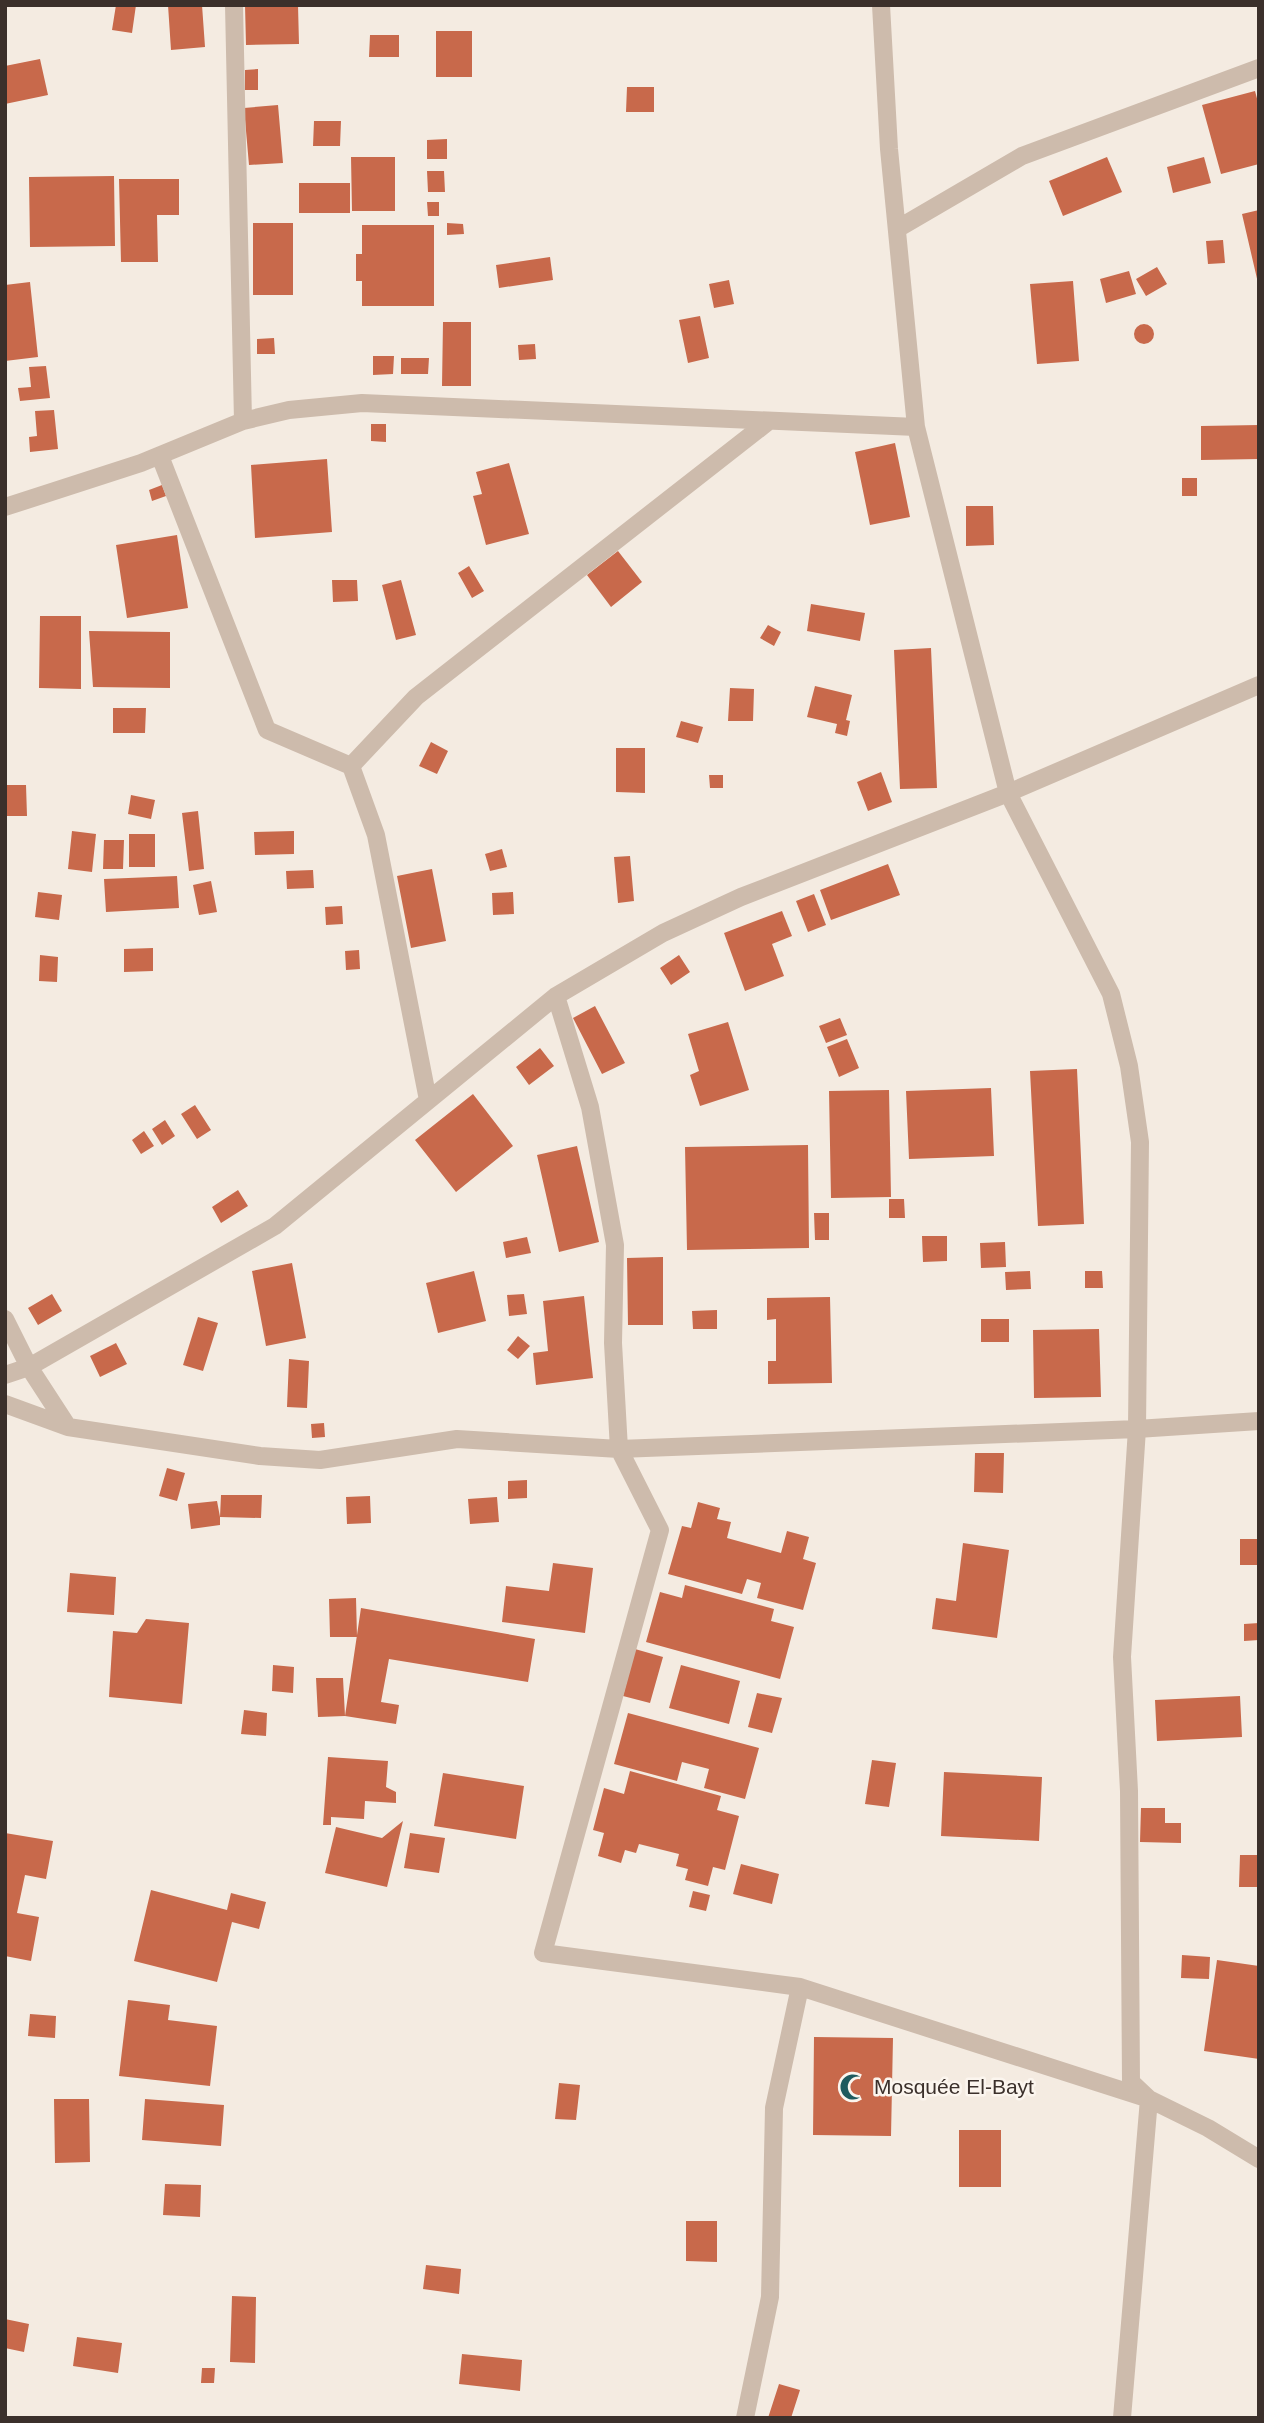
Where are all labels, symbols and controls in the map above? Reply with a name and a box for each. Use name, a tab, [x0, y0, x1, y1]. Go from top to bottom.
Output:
mosque icon: Mosquée El-Bayt	[838, 2072, 868, 2102]
place label: Mosquée El-Bayt	[874, 2075, 1034, 2098]

